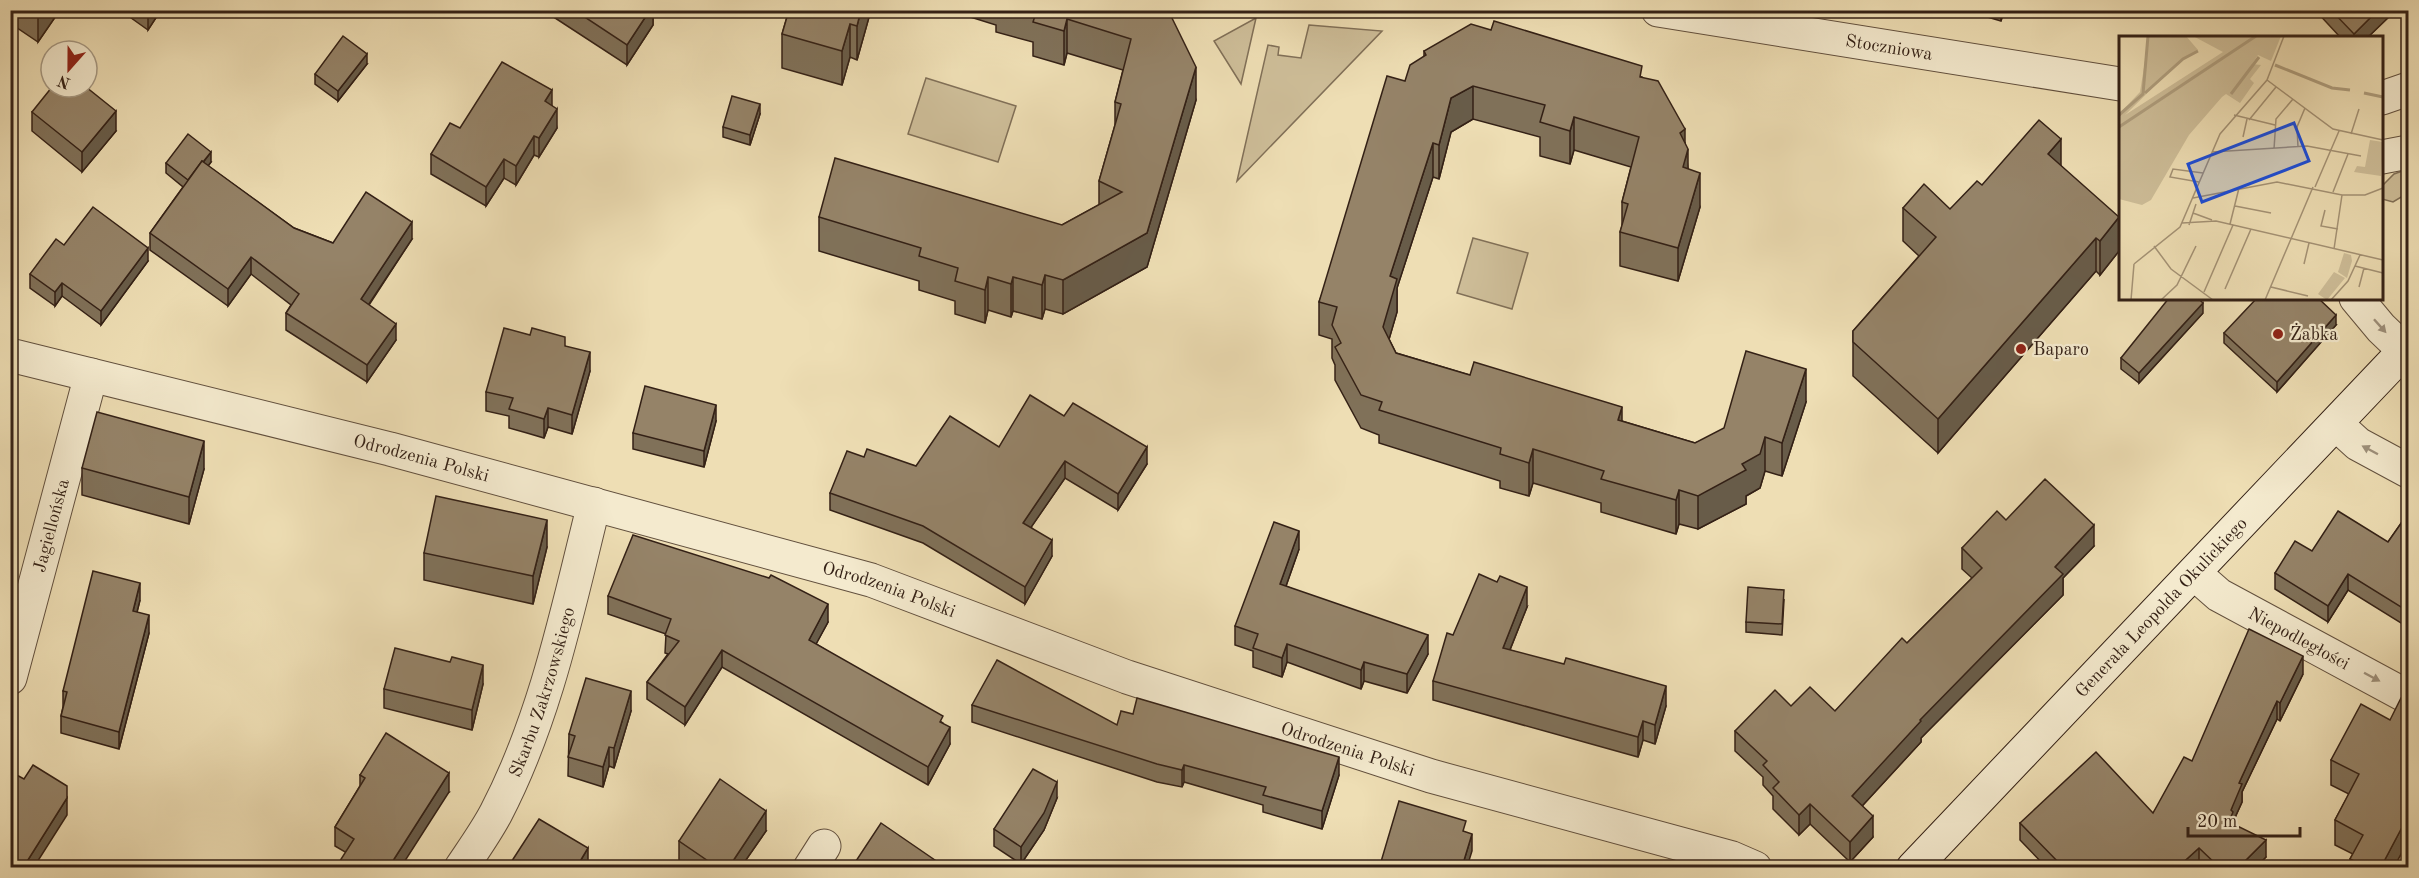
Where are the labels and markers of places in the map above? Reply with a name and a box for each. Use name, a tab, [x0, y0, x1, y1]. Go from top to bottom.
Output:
place label: Żabka	[2290, 323, 2338, 344]
marker: Żabka	[2271, 327, 2285, 341]
place label: Baparo	[2033, 341, 2089, 359]
marker: Baparo	[2014, 342, 2028, 356]

